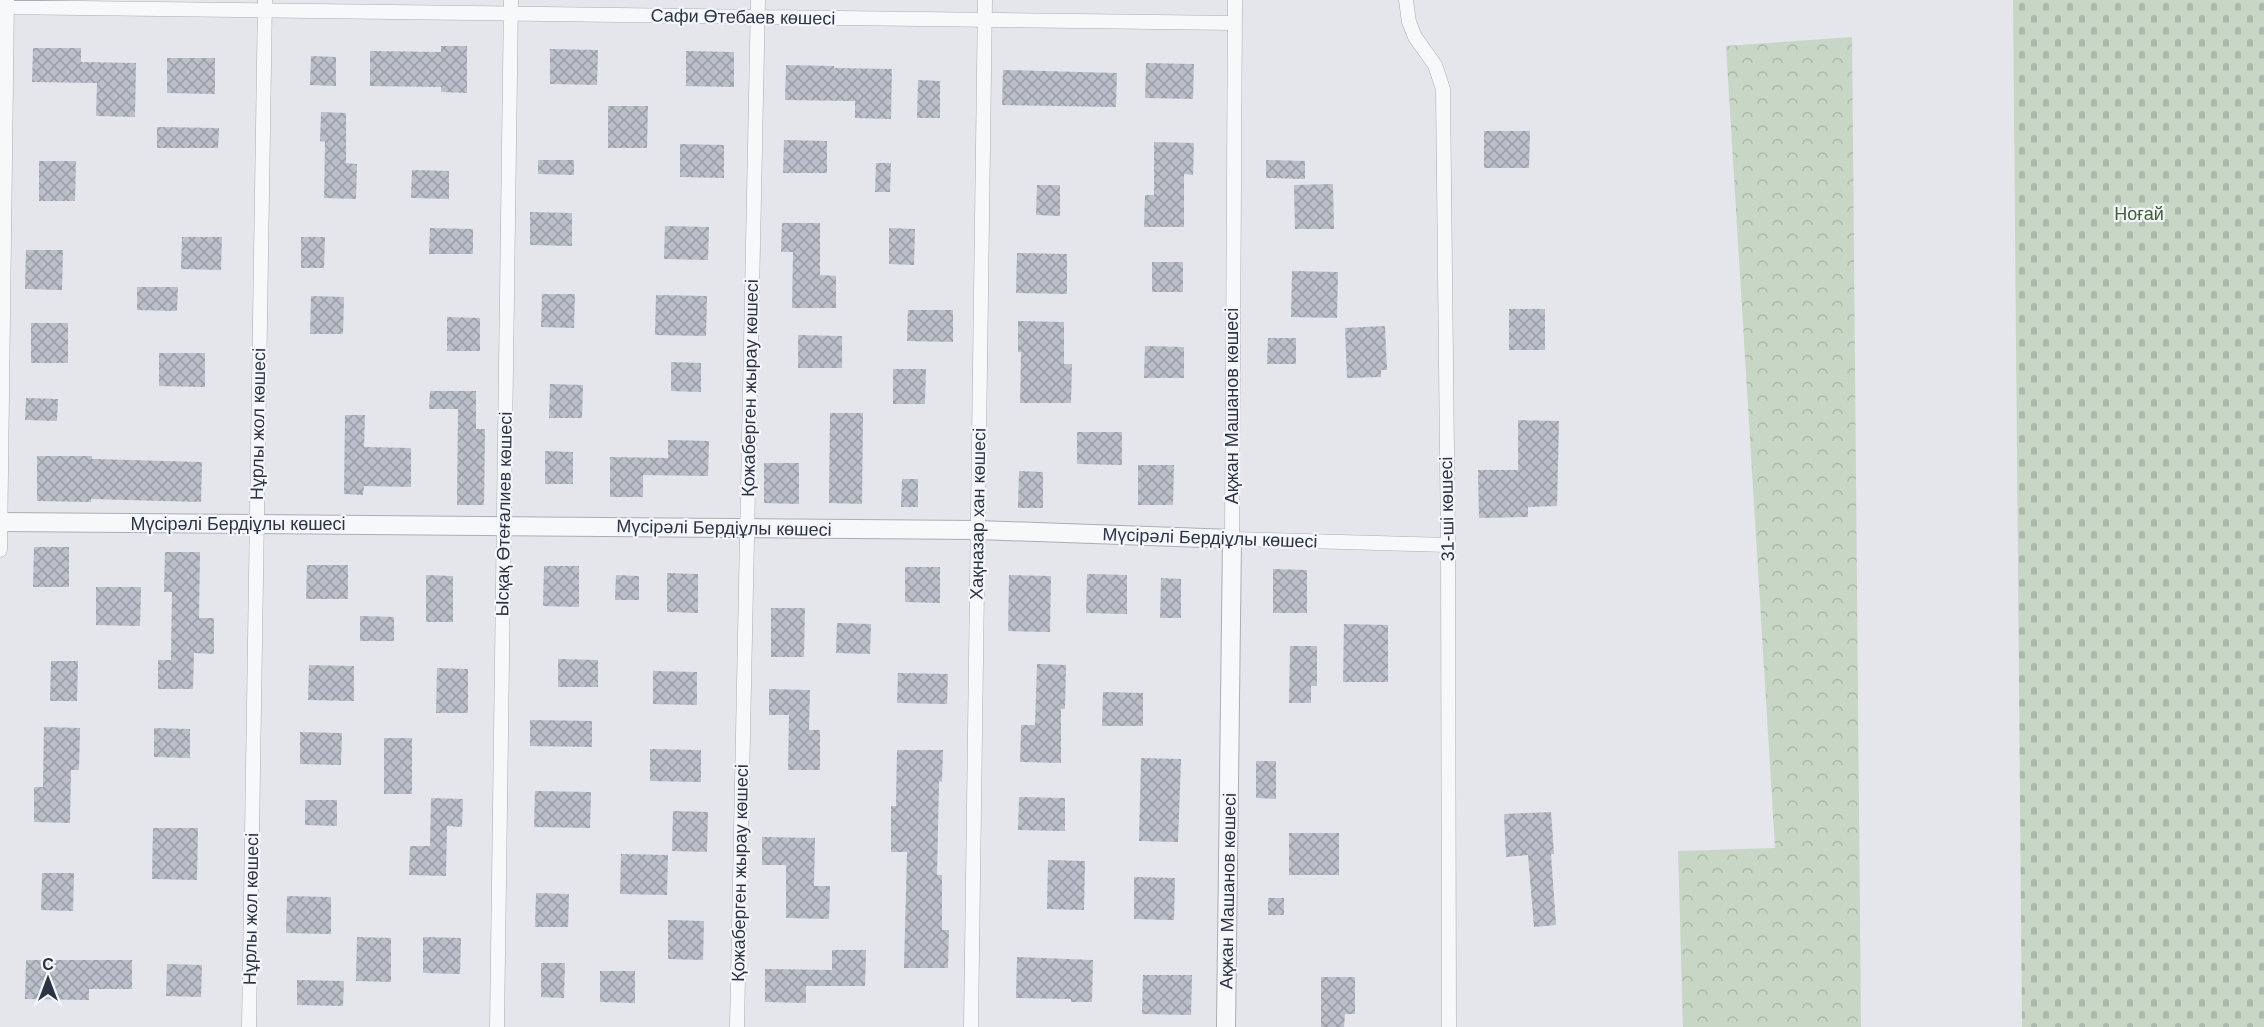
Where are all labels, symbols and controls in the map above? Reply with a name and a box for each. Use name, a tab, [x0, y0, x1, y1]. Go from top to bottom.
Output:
street label: Сафи Өтебаев көшесі	[650, 5, 836, 29]
park label: Ноғай	[2114, 204, 2164, 224]
street label: Қожаберген жырау көшесі	[738, 279, 762, 497]
street label: Ақжан Машанов көшесі	[1222, 308, 1242, 504]
street label: Нұрлы жол көшесі	[247, 348, 269, 500]
street label: Ысқақ Өтеғалиев көшесі	[492, 411, 516, 617]
street label: Хақназар хан көшесі	[967, 428, 989, 600]
street label: 31-ші көшесі	[1436, 456, 1458, 562]
street label: Мүсірәлі Бердіұлы көшесі	[130, 514, 346, 534]
street label: Мүсірәлі Бердіұлы көшесі	[616, 516, 832, 540]
street label: Мүсірәлі Бердіұлы көшесі	[1102, 524, 1318, 552]
street label: Қожаберген жырау көшесі	[728, 764, 752, 982]
street label: Ақжан Машанов көшесі	[1216, 793, 1240, 989]
street label: Нұрлы жол көшесі	[240, 833, 262, 985]
north arrow	[18, 949, 78, 1009]
text: С	[42, 956, 54, 973]

